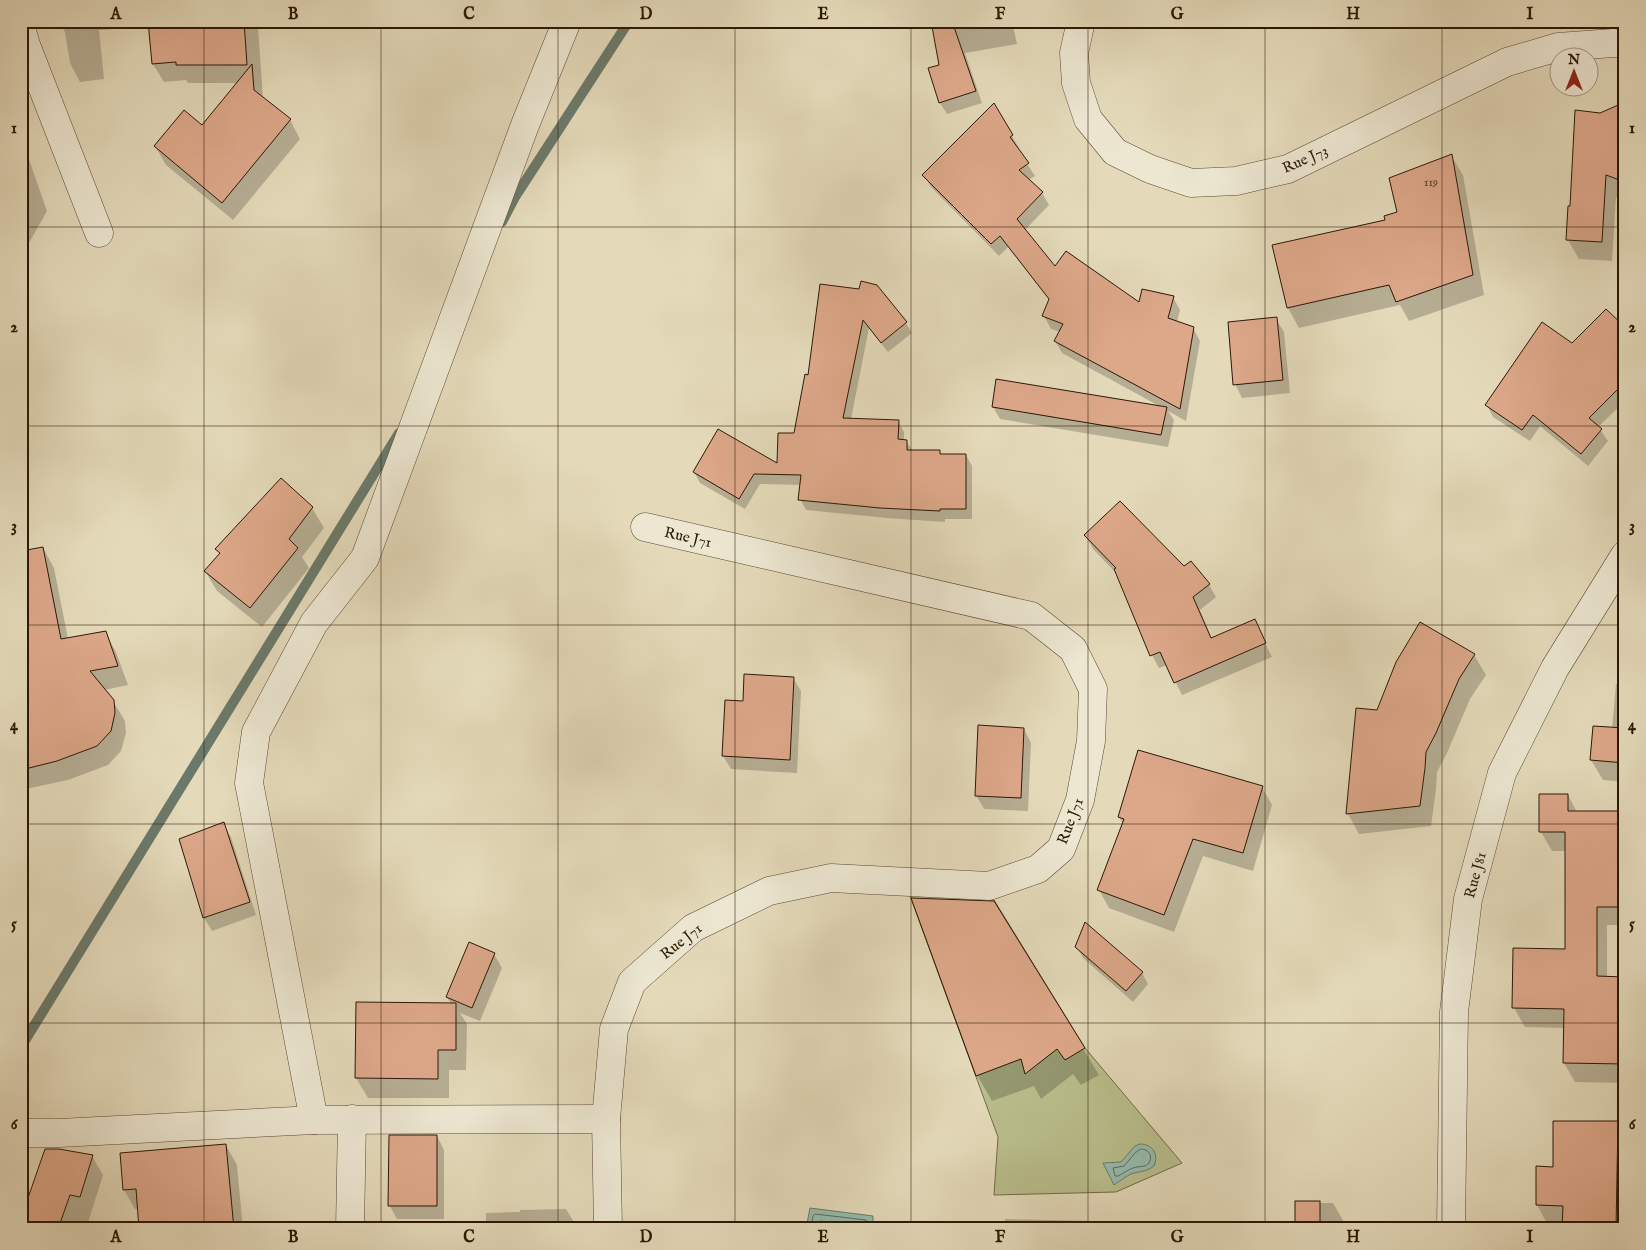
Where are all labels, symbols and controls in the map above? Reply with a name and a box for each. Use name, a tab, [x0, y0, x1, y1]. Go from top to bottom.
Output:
text: A	[110, 5, 123, 25]
text: B	[288, 5, 299, 25]
text: C	[463, 5, 475, 25]
text: D	[640, 5, 653, 25]
text: E	[817, 5, 829, 25]
text: F	[995, 5, 1006, 25]
text: G	[1171, 5, 1184, 25]
text: H	[1346, 5, 1360, 25]
text: I	[1527, 5, 1534, 25]
north arrow	[1548, 48, 1598, 98]
text: N	[1567, 51, 1580, 69]
text: 1	[11, 119, 17, 139]
text: 1	[1629, 119, 1635, 139]
street label: Rue J73	[1279, 141, 1331, 178]
house number: 119	[1424, 175, 1438, 190]
text: 2	[10, 318, 18, 338]
text: 2	[1628, 318, 1636, 338]
text: 3	[11, 517, 17, 537]
text: 3	[1629, 517, 1635, 537]
street label: Rue J71	[662, 523, 713, 552]
text: 4	[10, 716, 19, 736]
text: 4	[1628, 716, 1637, 736]
street label: Rue J71	[1053, 795, 1088, 847]
street label: Rue J81	[1460, 850, 1491, 900]
text: 5	[11, 915, 17, 935]
text: 5	[1629, 915, 1635, 935]
street label: Rue J71	[657, 919, 706, 964]
text: 6	[11, 1115, 19, 1135]
text: 6	[1629, 1115, 1637, 1135]
text: A	[110, 1228, 123, 1248]
text: B	[288, 1228, 299, 1248]
text: C	[463, 1228, 475, 1248]
text: D	[640, 1228, 653, 1248]
text: E	[817, 1228, 829, 1248]
text: F	[995, 1228, 1006, 1248]
text: G	[1171, 1228, 1184, 1248]
text: H	[1346, 1228, 1360, 1248]
text: I	[1527, 1228, 1534, 1248]

